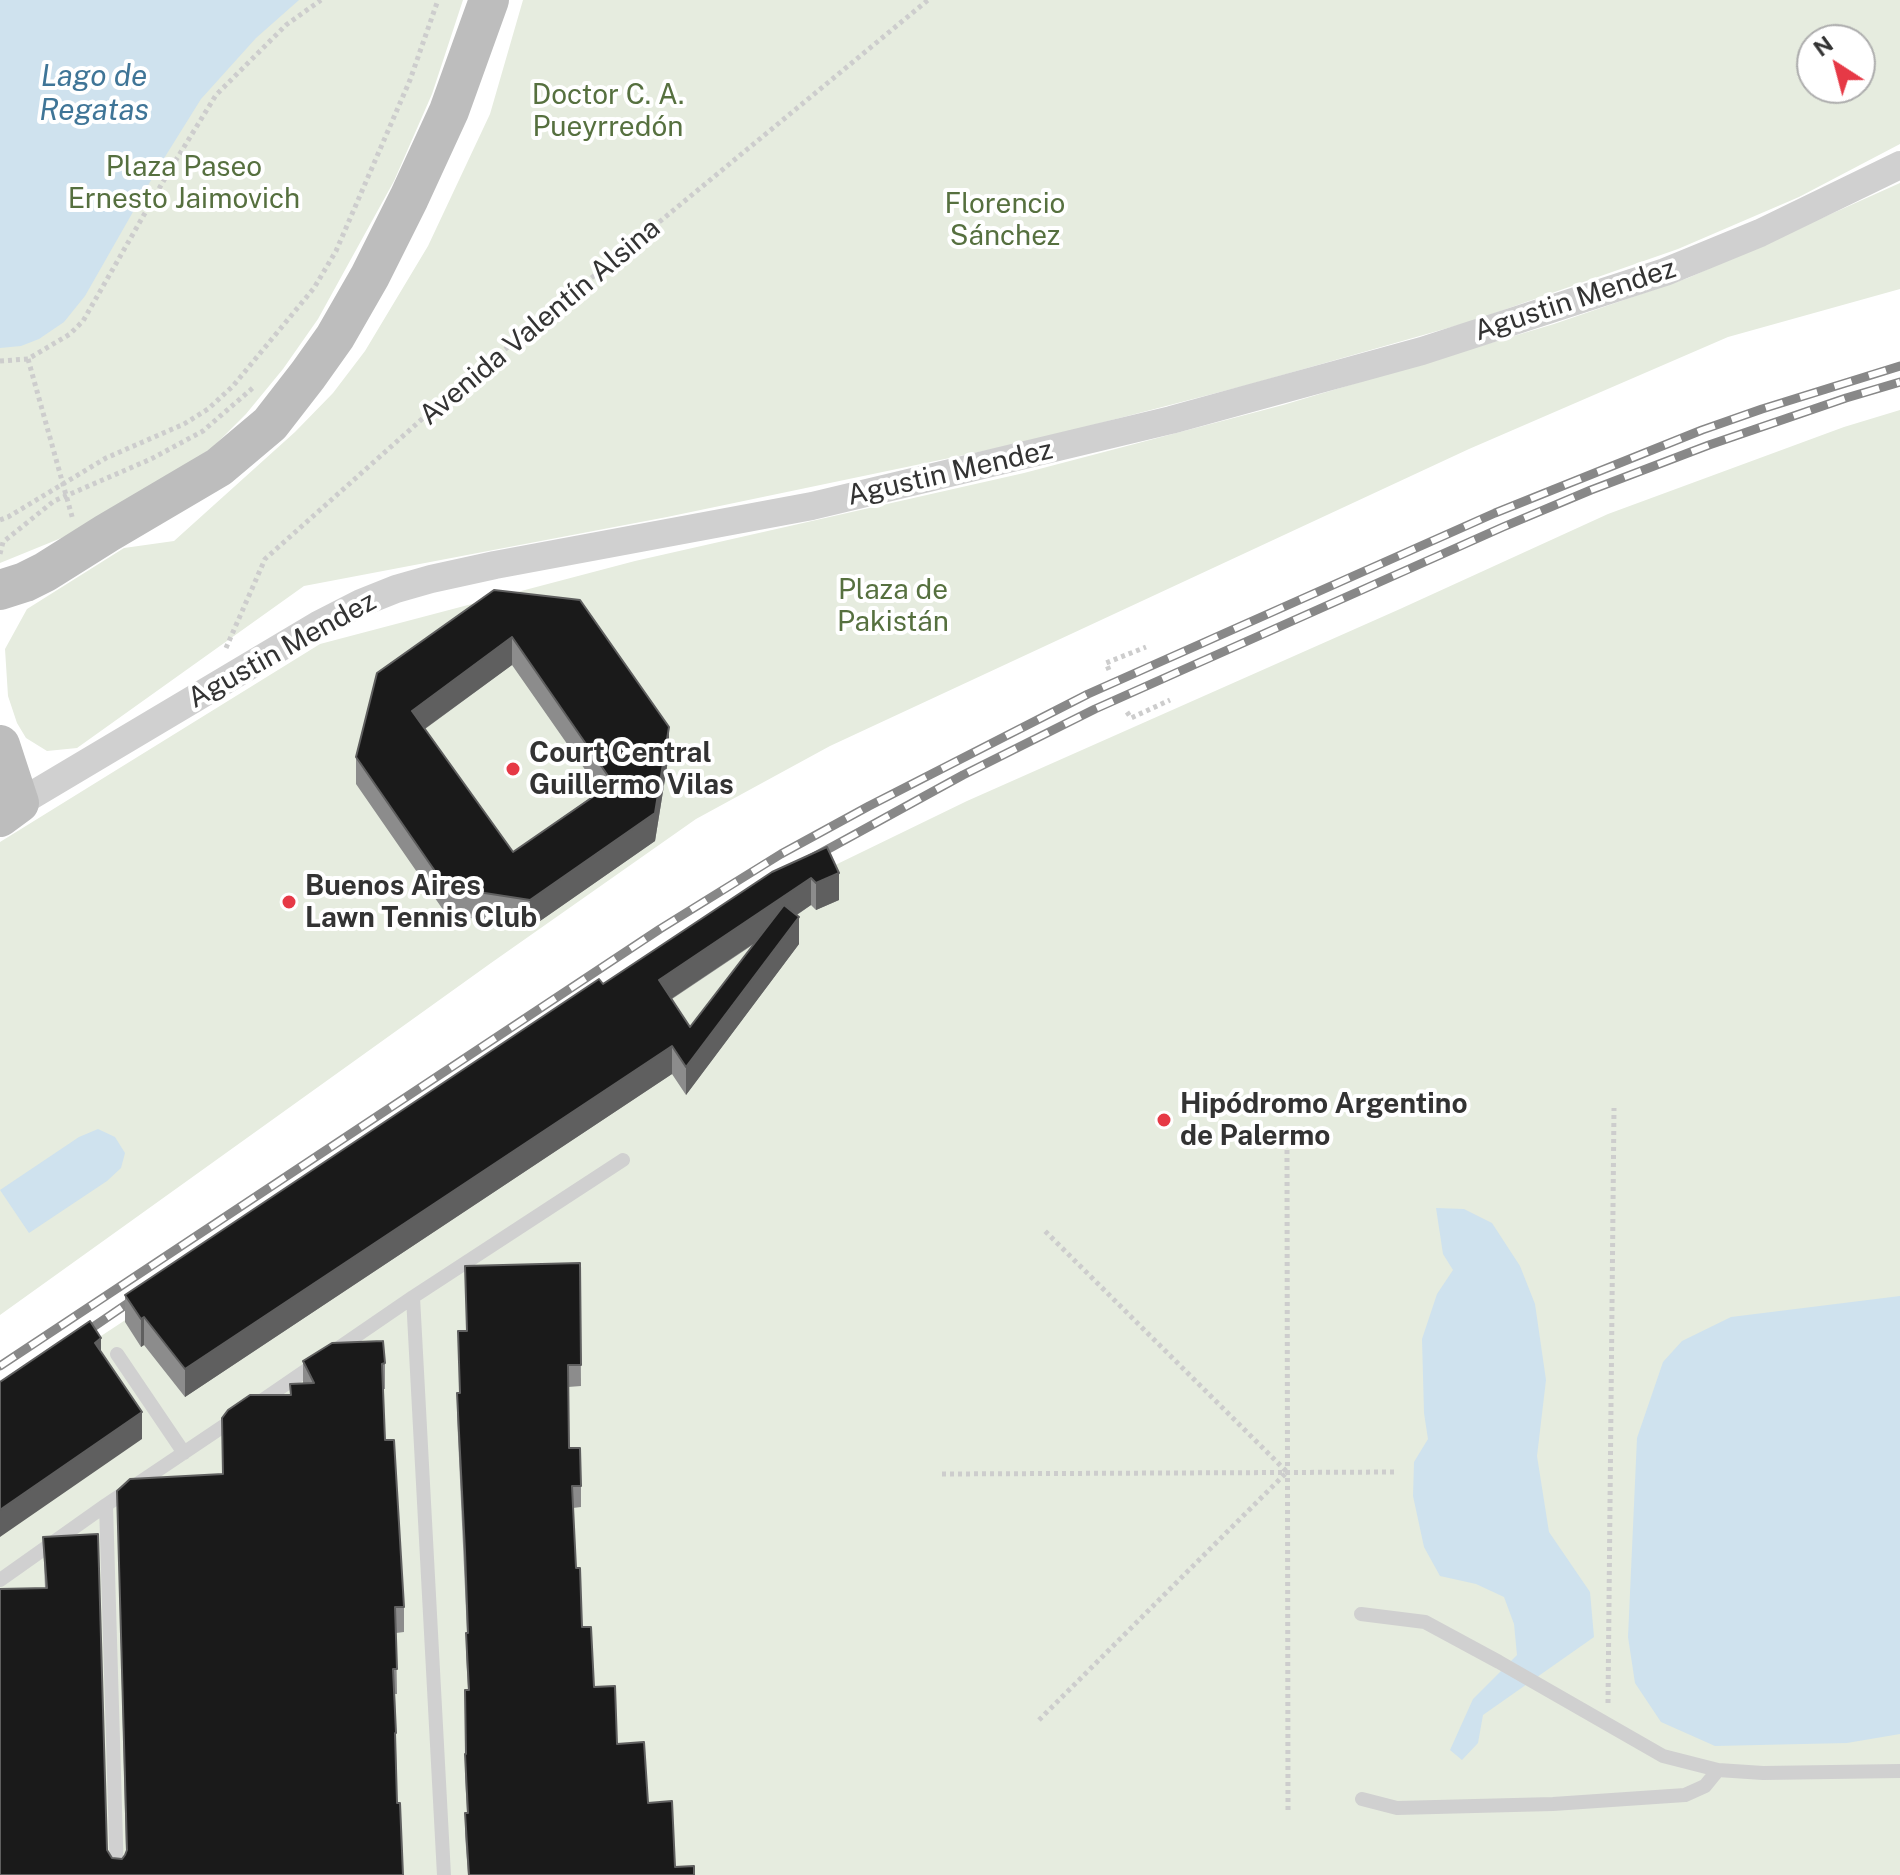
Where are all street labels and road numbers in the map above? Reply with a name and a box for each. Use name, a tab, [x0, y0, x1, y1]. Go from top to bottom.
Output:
street label: Avenida Valentín Alsina	[413, 211, 667, 433]
street label: Agustin Mendez	[1470, 252, 1680, 348]
street label: Agustin Mendez	[844, 433, 1056, 513]
street label: Agustin Mendez	[182, 584, 382, 716]

